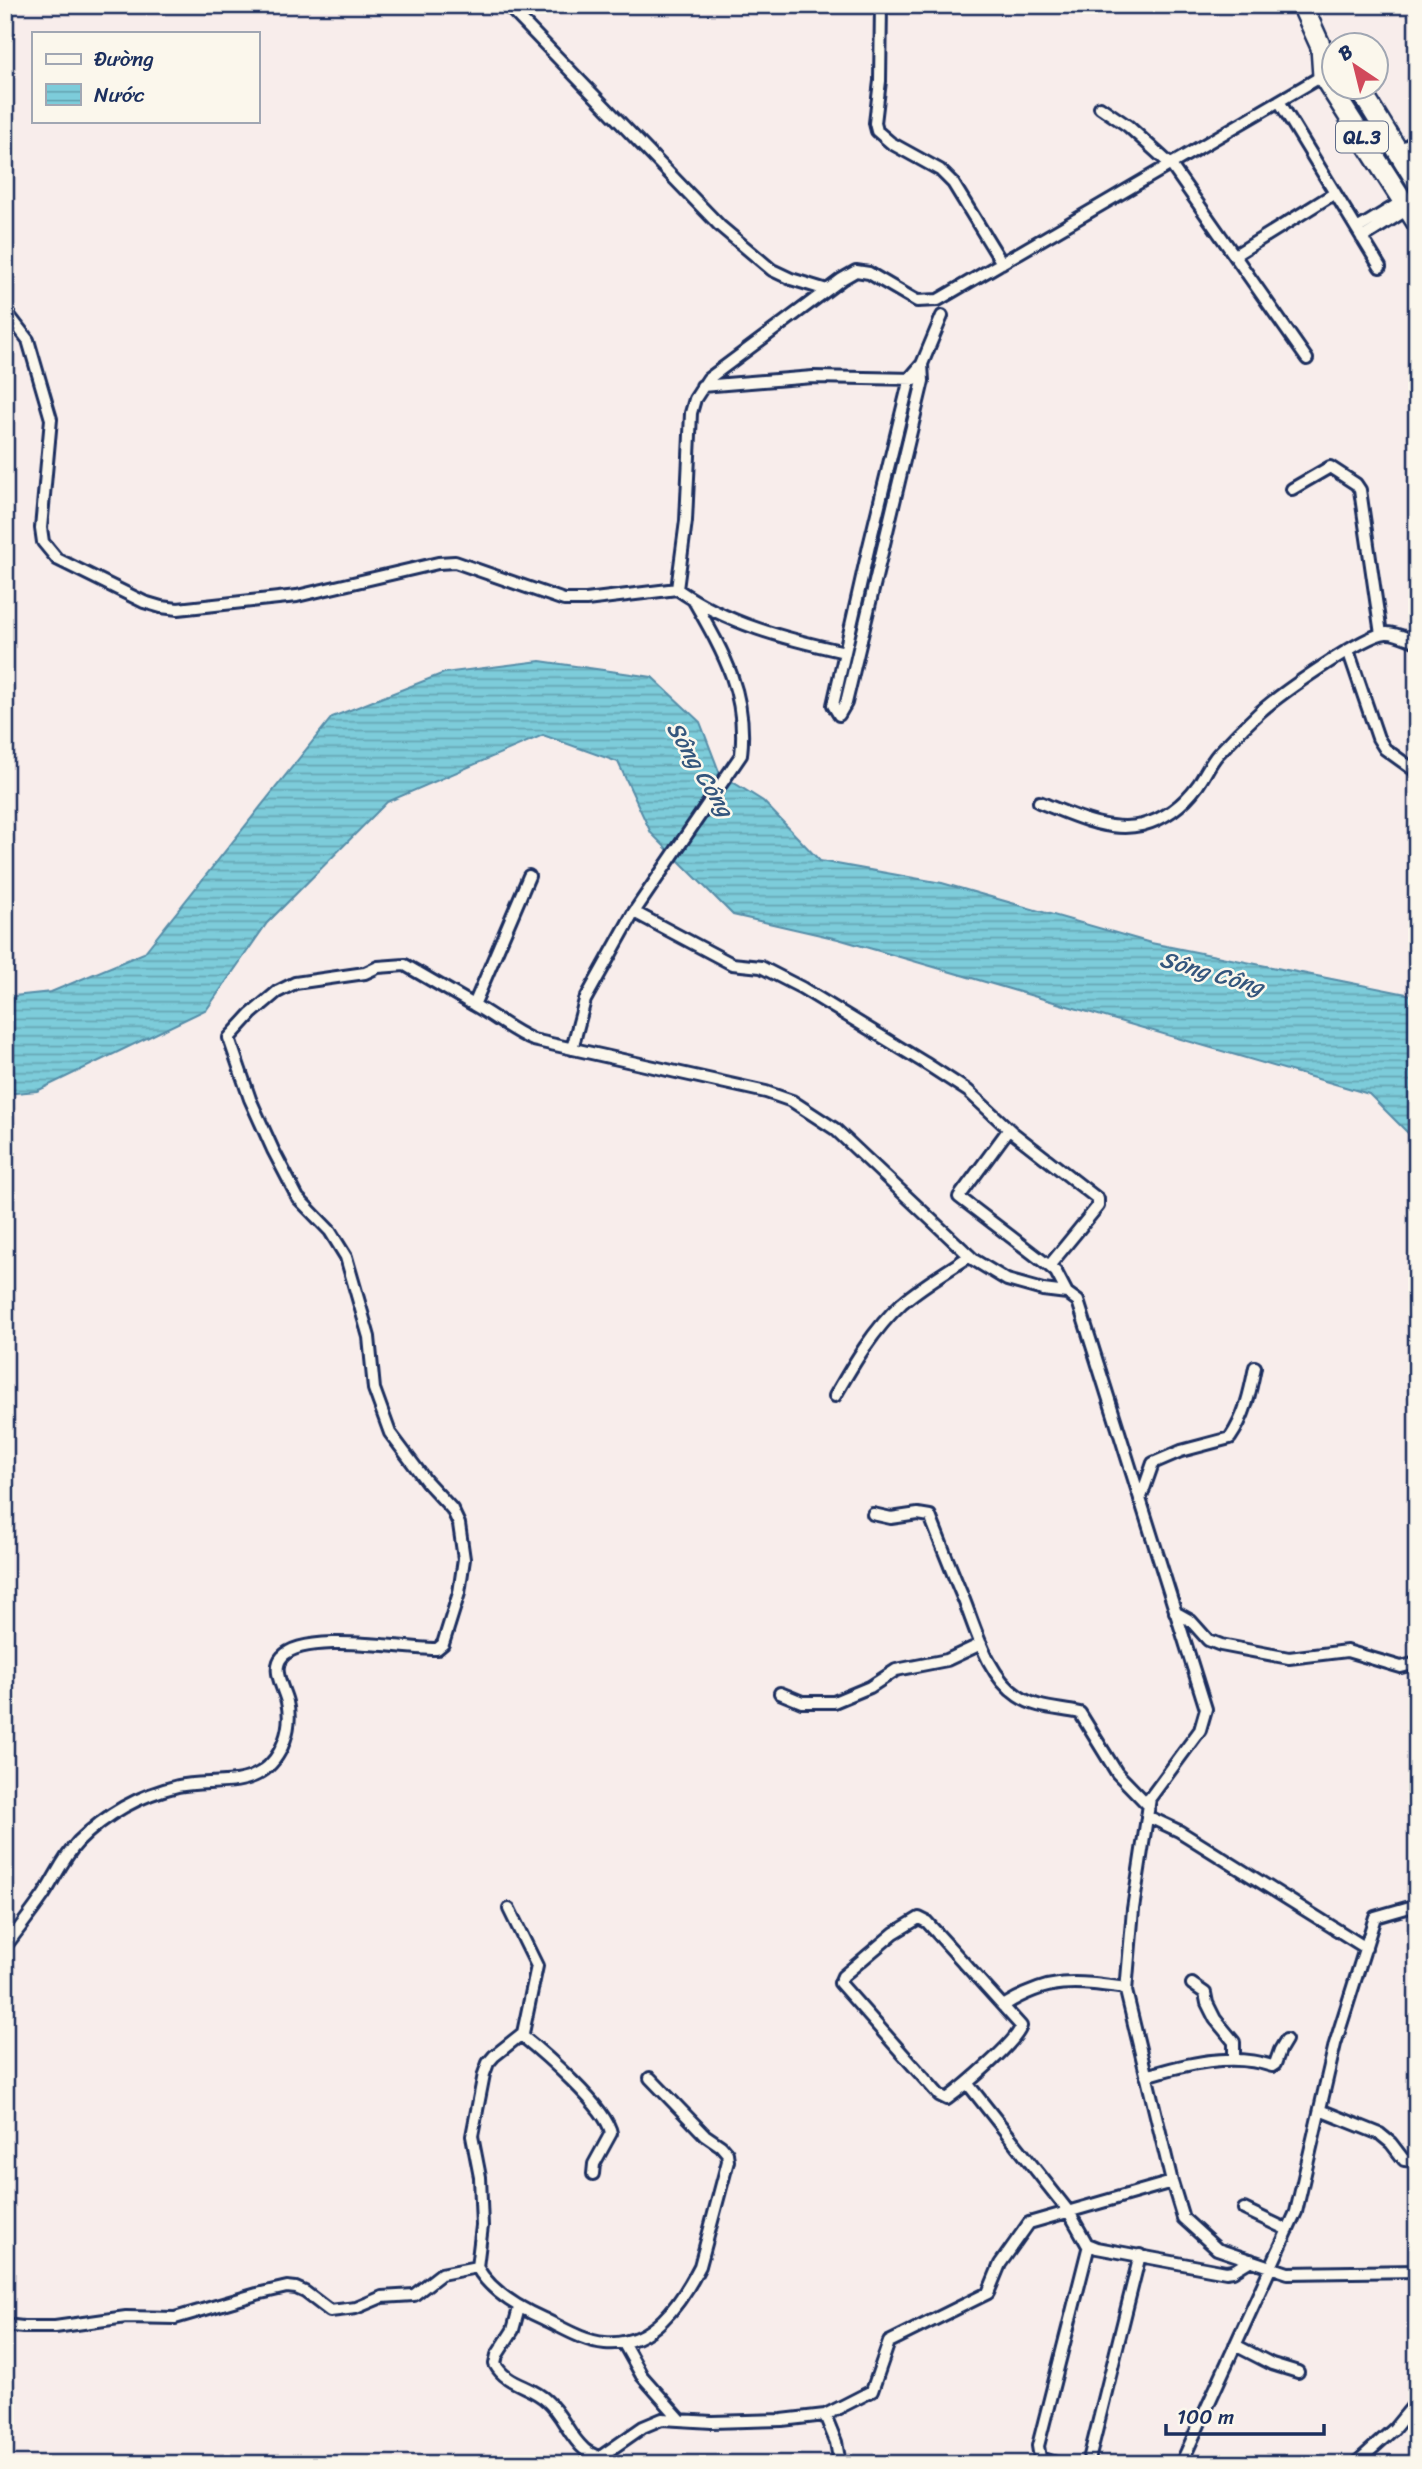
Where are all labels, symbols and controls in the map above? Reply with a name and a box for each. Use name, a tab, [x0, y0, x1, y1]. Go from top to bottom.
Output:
legend	[32, 32, 259, 122]
north arrow	[1320, 32, 1390, 102]
text: B	[1331, 36, 1360, 69]
text: Đường	[94, 40, 154, 78]
text: Nước	[94, 76, 145, 114]
road number: QL.3	[1336, 122, 1388, 153]
water label: Sông Công	[655, 713, 746, 827]
water label: Sông Công	[1155, 939, 1271, 1008]
scale bar	[1166, 2392, 1324, 2436]
text: 100 m	[1177, 2398, 1234, 2436]

